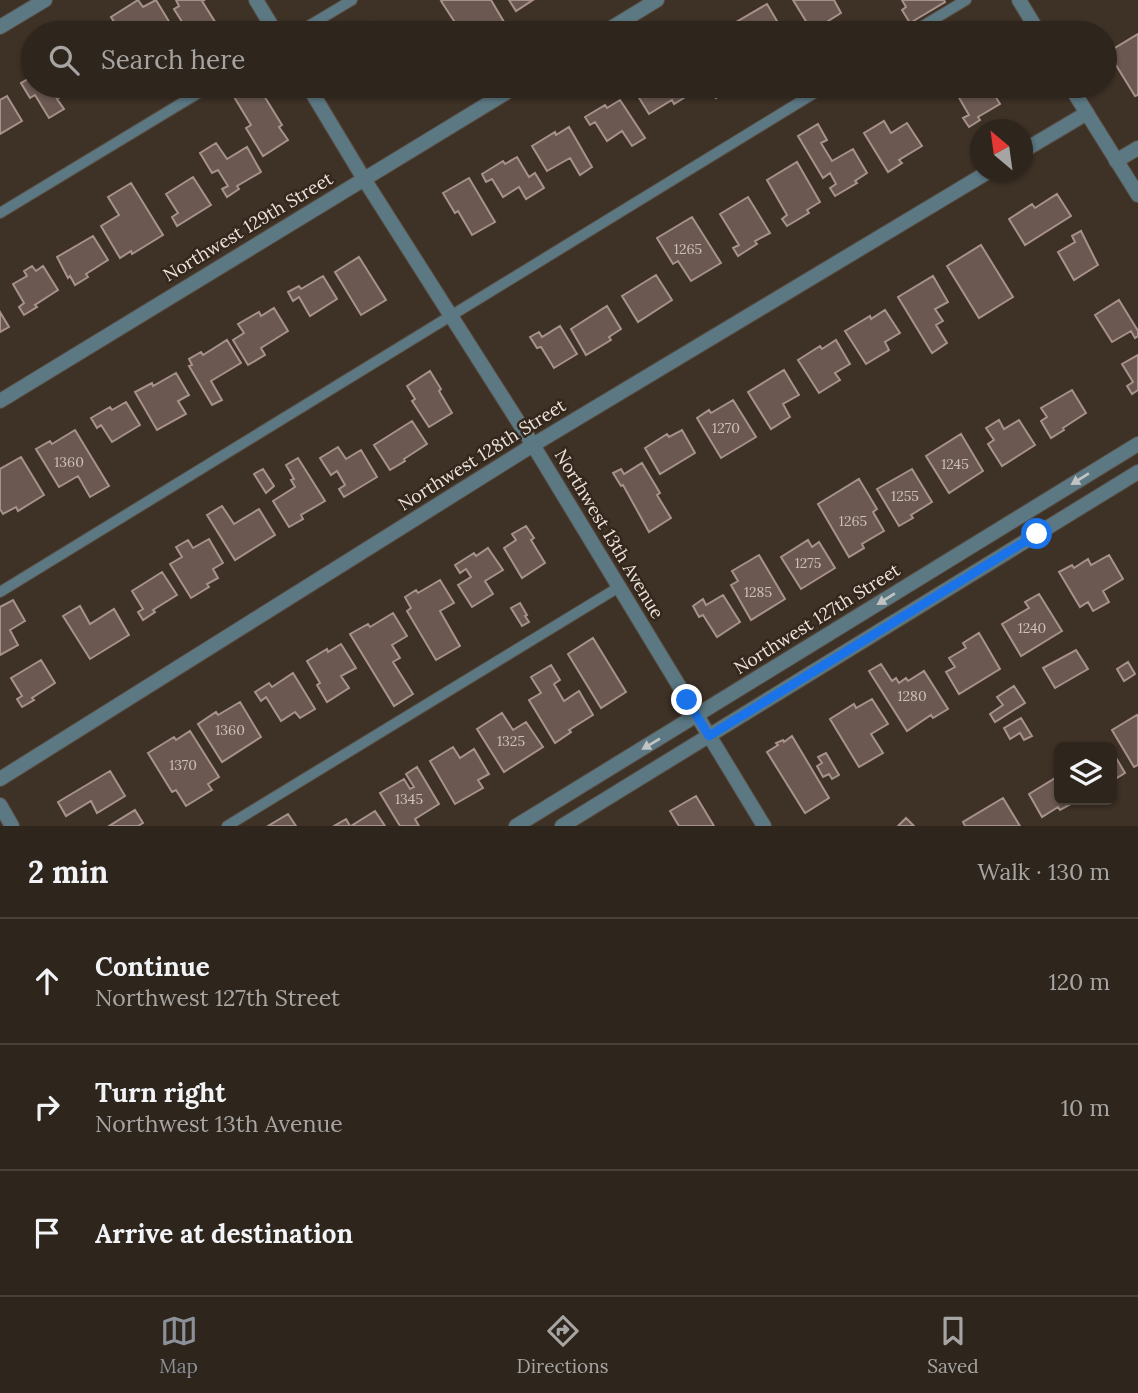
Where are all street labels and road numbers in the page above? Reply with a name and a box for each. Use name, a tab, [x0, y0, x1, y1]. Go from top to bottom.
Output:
street label: Northwest 129th Street	[159, 167, 337, 286]
street label: Northwest 128th Street	[394, 394, 570, 516]
street label: Northwest 13th Avenue	[550, 445, 669, 623]
street label: Northwest 127th Street	[729, 558, 904, 679]

